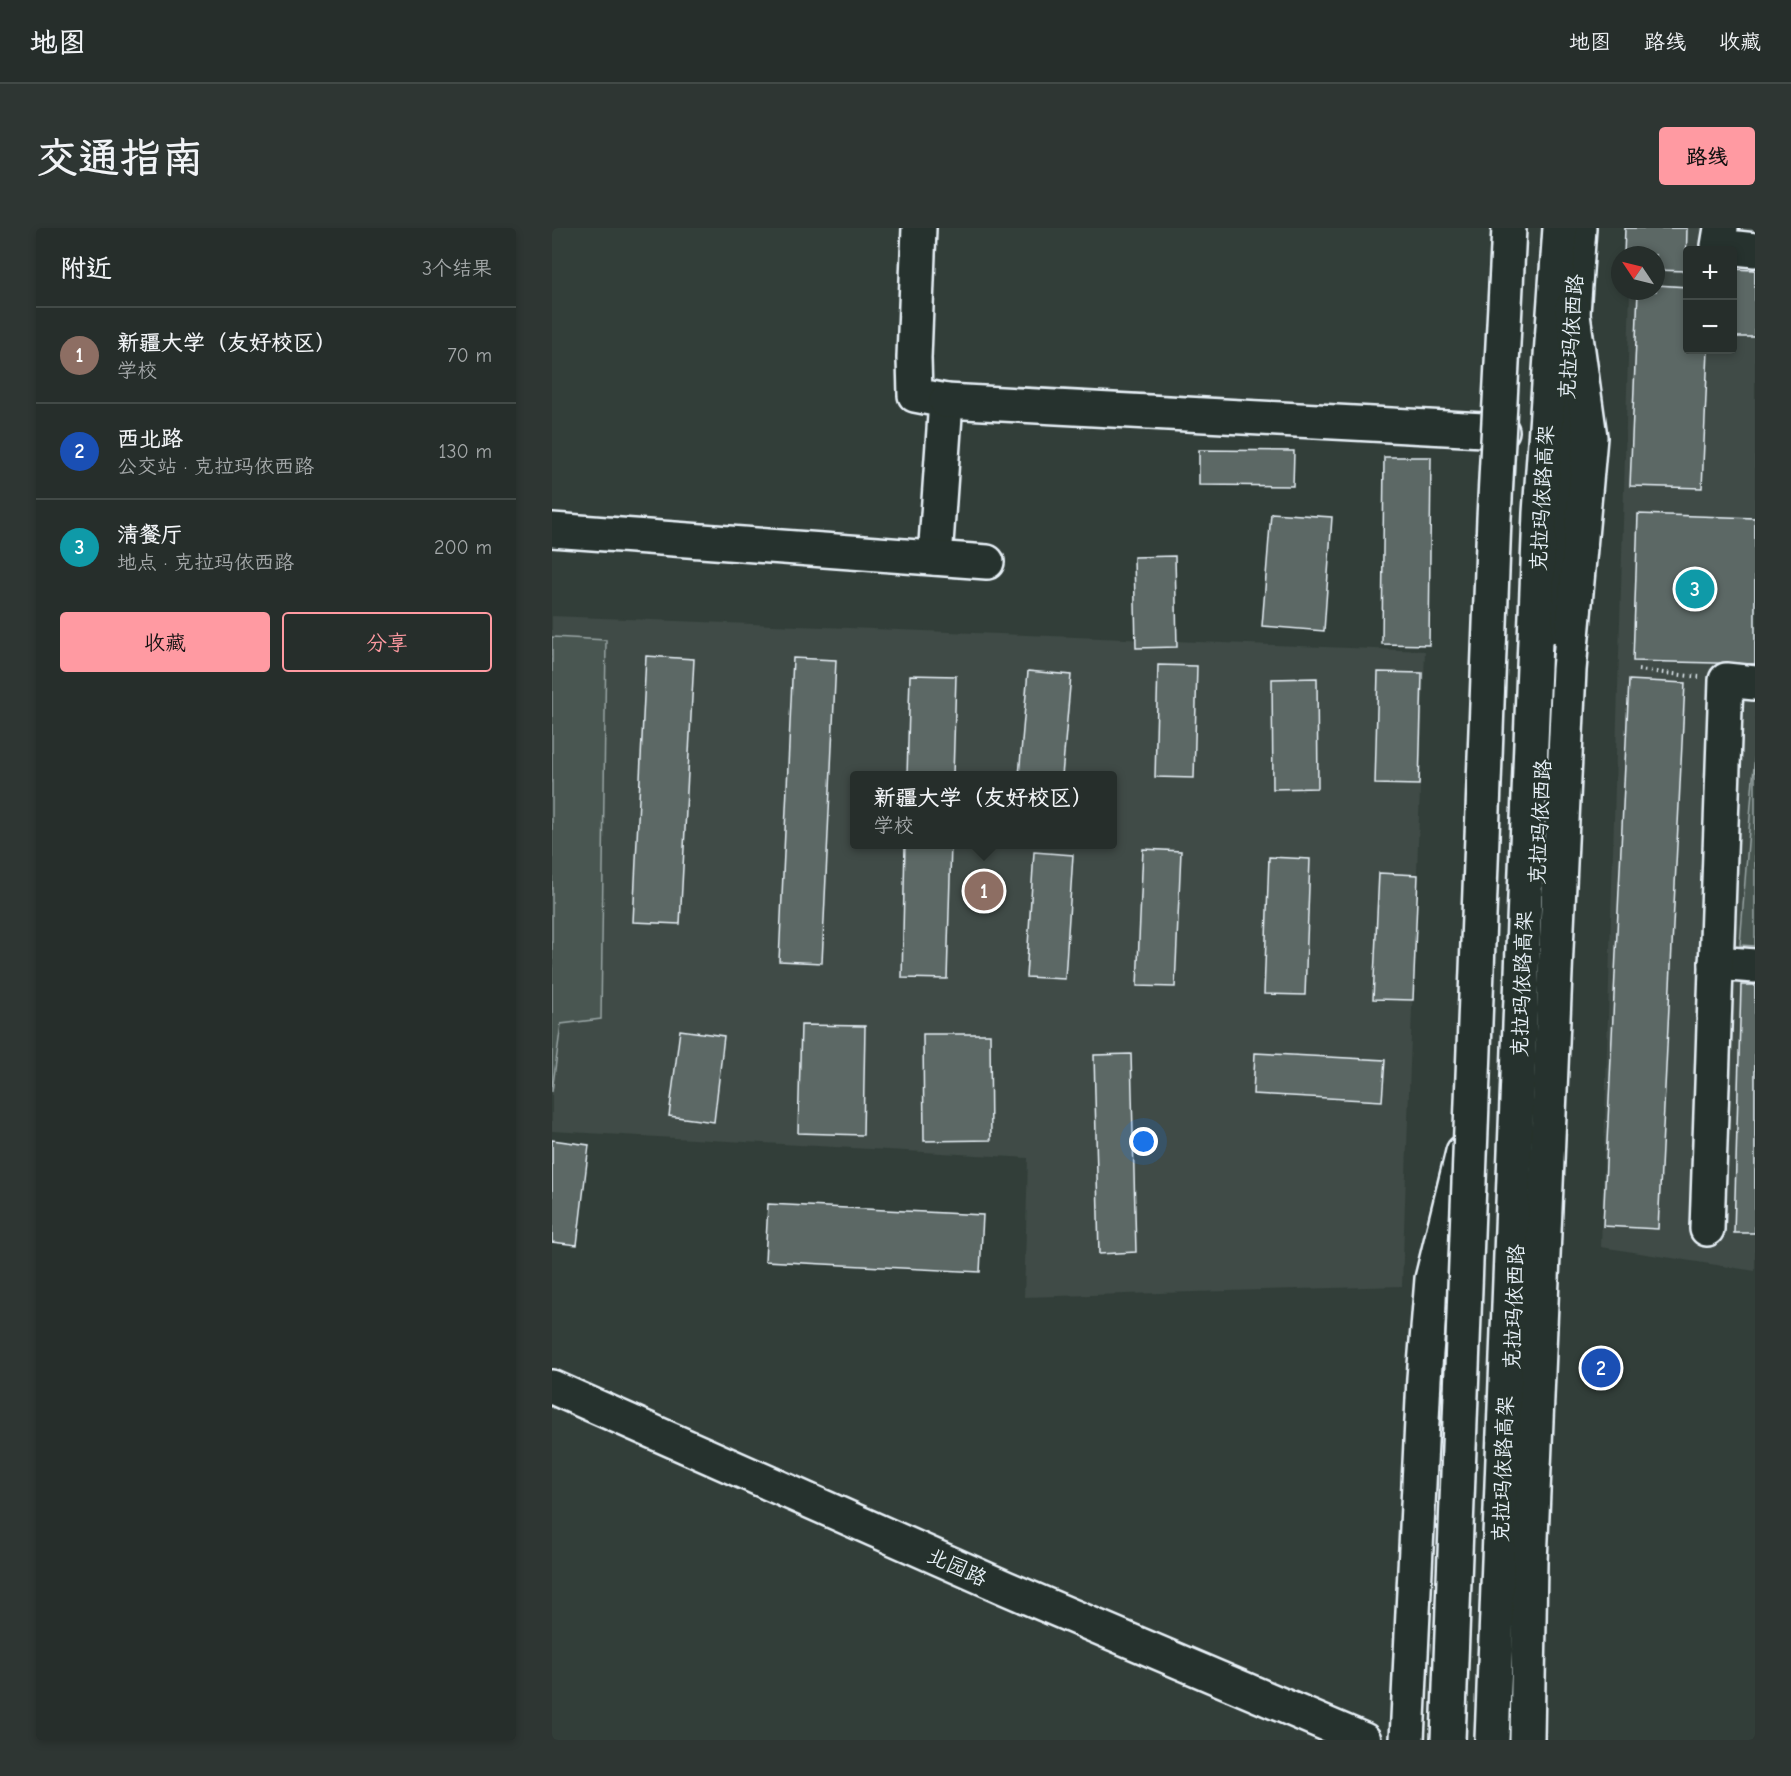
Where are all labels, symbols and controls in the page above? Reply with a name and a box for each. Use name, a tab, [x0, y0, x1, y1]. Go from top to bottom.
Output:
text: 地图	[30, 27, 86, 59]
text: 地图	[1569, 30, 1611, 54]
text: 路线	[1644, 30, 1686, 54]
text: 收藏	[1719, 30, 1761, 54]
button: 路线	[1659, 127, 1755, 185]
text: 交通指南	[36, 134, 204, 183]
north arrow	[1611, 246, 1665, 300]
map controls	[1683, 246, 1737, 354]
button: +	[1683, 246, 1737, 300]
text: 附近	[60, 254, 112, 284]
text: 3个结果	[422, 257, 492, 280]
street label: 克拉玛依西路	[1555, 273, 1587, 401]
button: −	[1683, 300, 1737, 354]
text: 新疆大学（友好校区）	[117, 330, 337, 356]
text: 1	[76, 344, 83, 367]
text: 70 m	[447, 344, 492, 367]
text: 学校	[117, 359, 157, 382]
street label: 克拉玛依路高架	[1526, 424, 1558, 572]
text: 西北路	[117, 426, 183, 452]
text: 2	[75, 440, 84, 463]
text: 130 m	[439, 440, 492, 463]
text: 公交站 · 克拉玛依西路	[117, 455, 314, 478]
text: 清餐厅	[117, 522, 183, 548]
text: 3	[75, 536, 84, 559]
text: 200 m	[434, 536, 492, 559]
text: 地点 · 克拉玛依西路	[117, 551, 294, 574]
pin: 3	[1676, 566, 1714, 612]
button: 收藏	[60, 612, 270, 672]
button: 分享	[282, 612, 492, 672]
street label: 克拉玛依西路	[1525, 758, 1555, 886]
popup	[850, 771, 1117, 849]
text: 新疆大学（友好校区）	[873, 785, 1094, 811]
text: 学校	[873, 814, 913, 837]
pin: 1	[964, 868, 1004, 914]
street label: 克拉玛依路高架	[1507, 910, 1537, 1058]
your location	[1129, 1127, 1158, 1156]
street label: 克拉玛依西路	[1500, 1244, 1528, 1370]
pin: 2	[1582, 1346, 1620, 1390]
street label: 克拉玛依路高架	[1488, 1395, 1518, 1543]
street label: 北园路	[923, 1543, 991, 1591]

